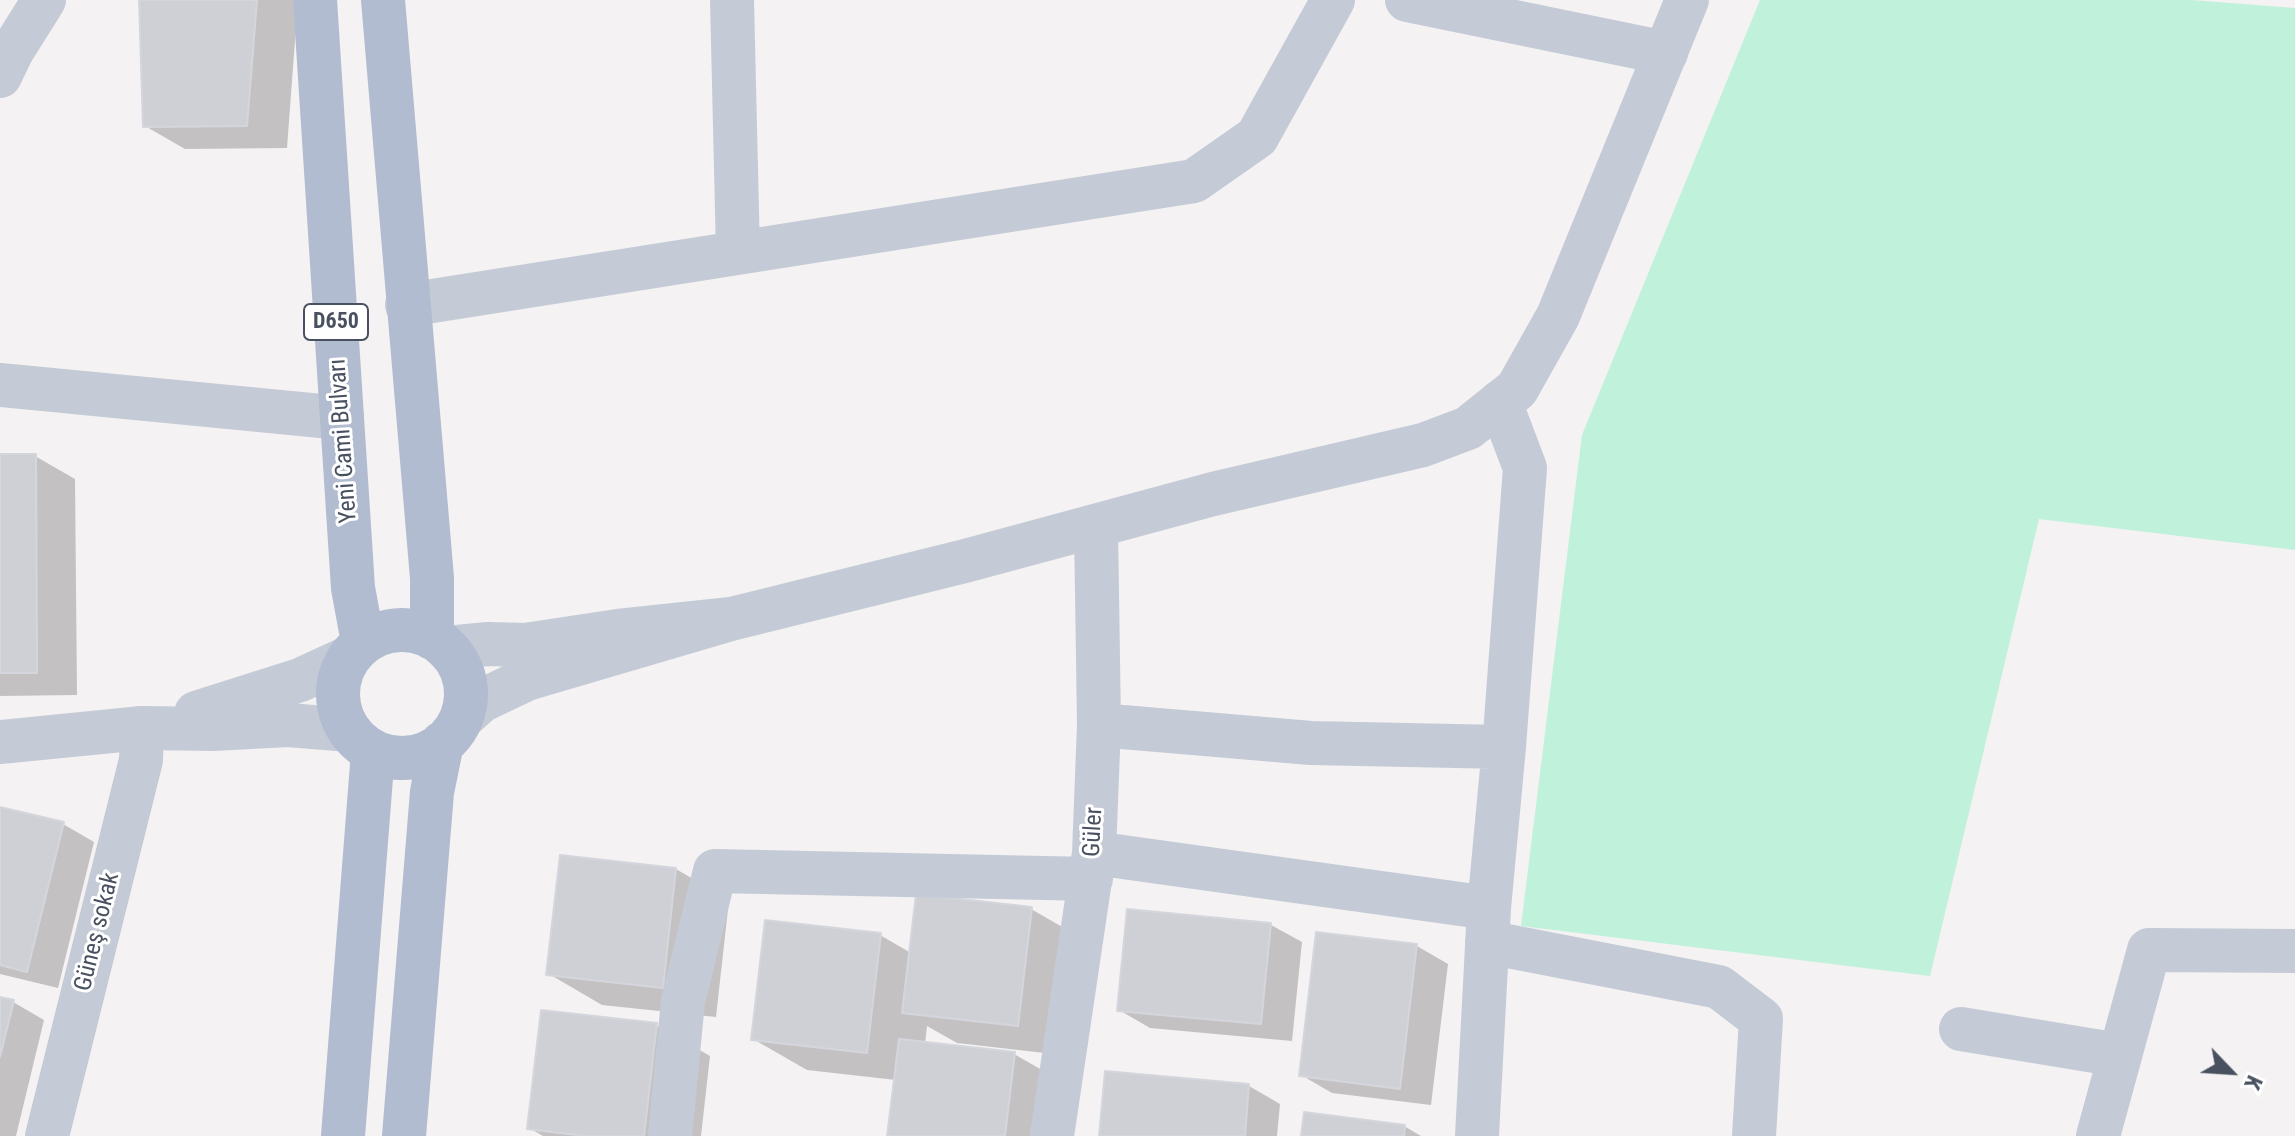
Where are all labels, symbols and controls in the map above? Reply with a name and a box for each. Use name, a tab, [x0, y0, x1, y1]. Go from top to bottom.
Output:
road number: D650	[304, 304, 368, 340]
street label: Yeni Cami Bulvarı	[324, 358, 364, 524]
street label: Güler	[1078, 806, 1110, 858]
street label: Güneş sokak	[69, 870, 127, 994]
north arrow	[2191, 1032, 2271, 1112]
text: K	[2239, 1072, 2267, 1093]

